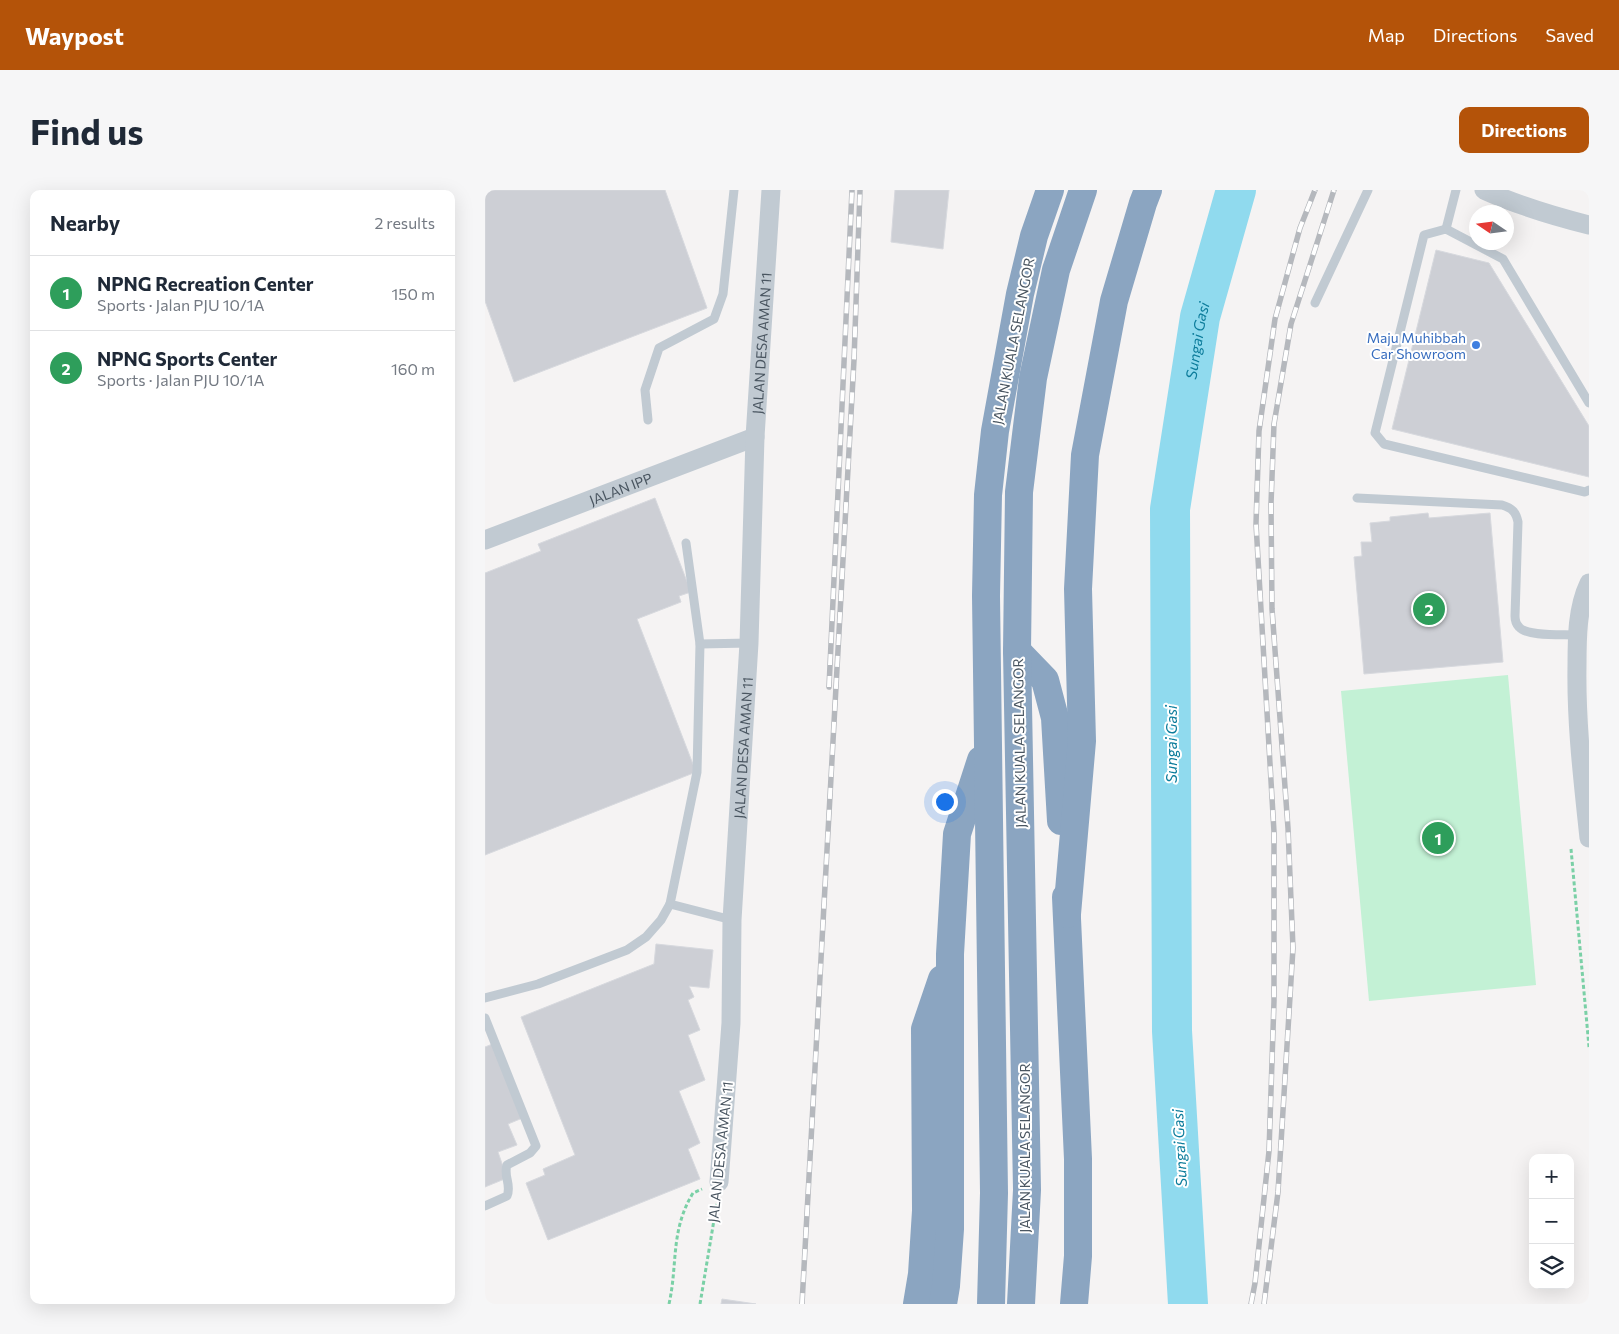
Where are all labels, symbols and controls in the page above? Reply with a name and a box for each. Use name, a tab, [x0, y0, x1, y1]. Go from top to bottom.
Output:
text: Waypost	[25, 21, 124, 50]
text: Map	[1368, 24, 1405, 46]
text: Directions	[1433, 24, 1517, 46]
text: Saved	[1545, 24, 1594, 46]
button: Directions	[1459, 107, 1589, 153]
text: Find us	[30, 109, 144, 152]
north arrow	[1469, 205, 1514, 250]
text: Nearby	[50, 210, 120, 235]
text: 2 results	[374, 213, 435, 232]
street label: JALAN KUALA SELANGOR	[988, 256, 1038, 426]
text: NPNG Recreation Center	[97, 272, 314, 295]
street label: JALAN DESA AMAN 11	[748, 272, 774, 415]
text: 1	[62, 284, 70, 303]
text: 150 m	[392, 284, 435, 303]
text: Sports · Jalan PJU 10/1A	[97, 295, 265, 314]
water label: Sungai Gasi	[1181, 299, 1213, 380]
place label: Maju Muhibbah Car Showroom	[1367, 329, 1466, 362]
marker: Maju Muhibbah Car Showroom	[1470, 339, 1482, 351]
text: NPNG Sports Center	[97, 347, 277, 370]
text: 2	[61, 359, 71, 378]
text: 160 m	[391, 359, 435, 378]
text: Sports · Jalan PJU 10/1A	[97, 370, 265, 389]
street label: JALAN IPP	[587, 469, 655, 508]
pin: 2	[1413, 590, 1445, 628]
street label: JALAN KUALA SELANGOR	[1009, 658, 1029, 828]
street label: JALAN DESA AMAN 11	[730, 676, 755, 819]
water label: Sungai Gasi	[1162, 704, 1180, 783]
your location	[932, 789, 958, 815]
pin: 1	[1422, 819, 1454, 857]
street label: JALAN KUALA SELANGOR	[1016, 1063, 1033, 1233]
street label: JALAN DESA AMAN 11	[704, 1081, 736, 1223]
water label: Sungai Gasi	[1168, 1107, 1190, 1187]
map controls	[1529, 1154, 1574, 1289]
button: +	[1529, 1154, 1574, 1199]
button: −	[1529, 1199, 1574, 1244]
button: layers	[1529, 1244, 1574, 1289]

